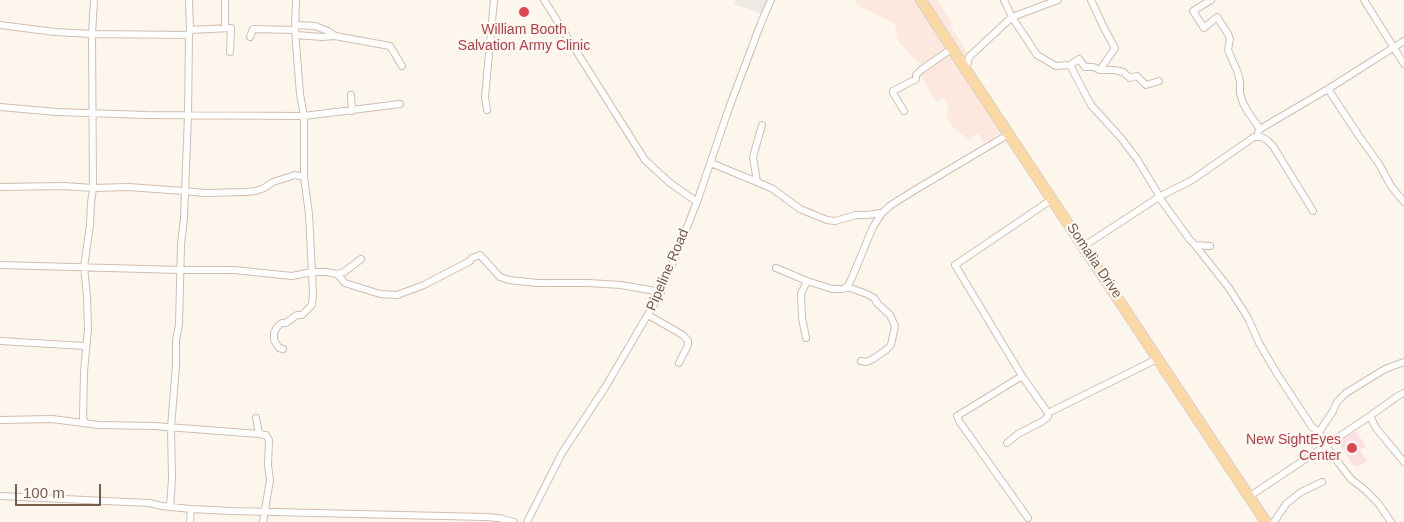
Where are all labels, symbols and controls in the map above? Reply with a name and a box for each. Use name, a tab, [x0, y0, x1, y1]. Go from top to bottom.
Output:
marker: William Booth Salvation Army Clinic	[517, 5, 531, 19]
place label: William Booth Salvation Army Clinic	[458, 22, 590, 54]
street label: Somalia Drive	[1063, 220, 1125, 302]
street label: Pipeline Road	[643, 227, 693, 313]
place label: New SightEyes Center	[1246, 432, 1341, 464]
marker: New SightEyes Center	[1345, 441, 1359, 455]
scale bar	[18, 474, 104, 506]
text: 100 m	[23, 484, 65, 501]

